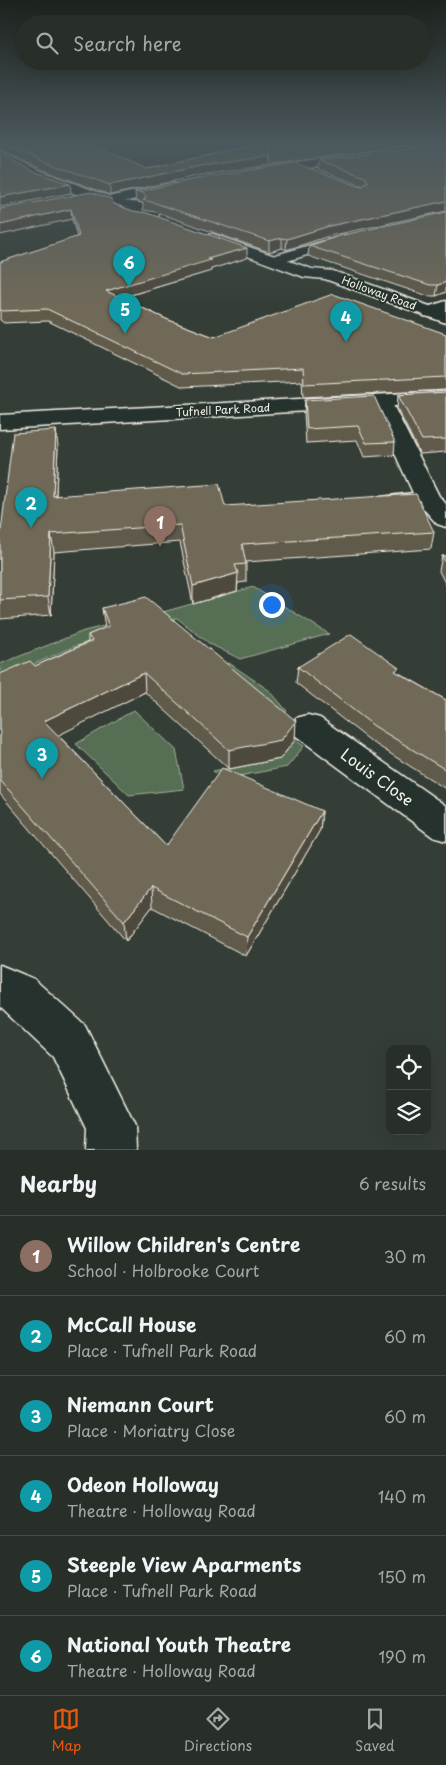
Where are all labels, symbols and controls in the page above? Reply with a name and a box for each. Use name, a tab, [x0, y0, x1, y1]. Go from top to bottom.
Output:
search box	[15, 15, 431, 70]
icon: search	[33, 29, 61, 57]
text: Search here	[73, 29, 182, 57]
pin: 6	[113, 246, 145, 287]
street label: Holloway Road	[339, 271, 419, 314]
pin: 5	[109, 293, 141, 334]
pin: 4	[330, 301, 362, 342]
street label: Tufnell Park Road	[175, 399, 271, 420]
pin: 2	[15, 487, 47, 528]
pin: 1	[144, 506, 176, 547]
your location	[259, 592, 285, 618]
pin: 3	[26, 738, 58, 779]
street label: Louis Close	[336, 742, 419, 811]
map controls	[386, 1045, 431, 1135]
button: locate	[386, 1045, 431, 1090]
button: layers	[386, 1090, 431, 1135]
text: Nearby	[20, 1167, 97, 1199]
text: 6 results	[359, 1171, 426, 1195]
text: Willow Children's Centre	[67, 1230, 300, 1258]
text: 1	[32, 1244, 40, 1268]
text: 30 m	[384, 1244, 426, 1268]
text: School · Holbrooke Court	[67, 1258, 259, 1282]
text: McCall House	[67, 1310, 196, 1338]
text: 2	[30, 1324, 42, 1348]
text: 60 m	[384, 1324, 426, 1348]
text: Place · Tufnell Park Road	[67, 1338, 257, 1362]
text: Niemann Court	[67, 1390, 214, 1418]
text: 3	[31, 1404, 41, 1428]
text: 60 m	[384, 1404, 426, 1428]
text: Place · Moriatry Close	[67, 1418, 235, 1442]
text: Odeon Holloway	[67, 1470, 219, 1498]
text: 4	[31, 1484, 41, 1508]
text: 140 m	[378, 1484, 426, 1508]
text: Theatre · Holloway Road	[67, 1498, 256, 1522]
text: Steeple View Aparments	[67, 1550, 301, 1578]
text: 5	[31, 1564, 41, 1588]
text: 150 m	[378, 1564, 426, 1588]
text: Place · Tufnell Park Road	[67, 1578, 257, 1602]
text: National Youth Theatre	[67, 1630, 291, 1658]
text: 6	[30, 1644, 42, 1668]
text: 190 m	[378, 1644, 426, 1668]
text: Theatre · Holloway Road	[67, 1658, 256, 1682]
tab: Map	[51, 1705, 81, 1756]
tab: Directions	[184, 1705, 252, 1756]
tab: Saved	[355, 1705, 395, 1756]

